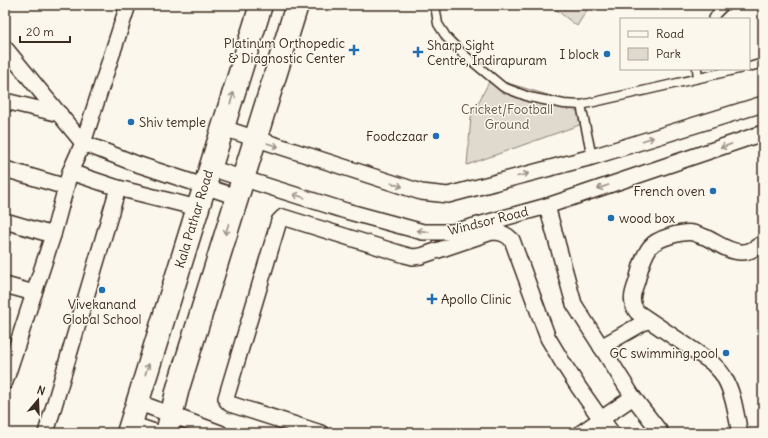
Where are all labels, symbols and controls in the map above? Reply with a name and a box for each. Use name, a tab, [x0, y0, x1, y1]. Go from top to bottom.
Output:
scale bar	[20, 18, 70, 44]
legend	[620, 18, 750, 70]
text: 20 m	[26, 24, 54, 39]
text: Road	[656, 26, 684, 41]
place label: Platinum Orthopedic & Diagnostic Center	[224, 35, 346, 67]
place label: Sharp Sight Centre, Indirapuram	[427, 37, 547, 69]
marker: Platinum Orthopedic & Diagnostic Center	[348, 44, 360, 56]
marker: Sharp Sight Centre, Indirapuram	[412, 46, 424, 58]
place label: I block	[560, 46, 599, 63]
text: Park	[656, 46, 681, 61]
marker: I block	[602, 49, 612, 59]
one-way arrow	[229, 92, 236, 105]
park label: Cricket/Football Ground	[461, 101, 553, 133]
place label: Shiv temple	[139, 114, 206, 131]
marker: Shiv temple	[126, 117, 136, 127]
place label: Foodczaar	[366, 128, 429, 145]
marker: Foodczaar	[431, 131, 441, 141]
one-way arrow	[641, 135, 654, 142]
one-way arrow	[267, 142, 280, 149]
one-way arrow	[720, 143, 733, 150]
street label: Kala Pathar Road	[171, 167, 217, 270]
one-way arrow	[516, 171, 529, 178]
one-way arrow	[390, 182, 403, 189]
place label: French oven	[633, 183, 705, 200]
one-way arrow	[597, 184, 609, 192]
marker: French oven	[708, 186, 718, 196]
one-way arrow	[292, 192, 305, 199]
street label: Windsor Road	[446, 203, 530, 239]
place label: wood box	[619, 210, 676, 227]
marker: wood box	[606, 213, 616, 223]
one-way arrow	[223, 223, 230, 236]
one-way arrow	[417, 228, 430, 235]
marker: Vivekanand Global School	[97, 285, 107, 295]
place label: Apollo Clinic	[441, 291, 512, 308]
marker: Apollo Clinic	[426, 293, 438, 305]
place label: Vivekanand Global School	[62, 296, 142, 328]
place label: GC swimming pool	[609, 345, 718, 362]
marker: GC swimming pool	[721, 348, 731, 358]
one-way arrow	[144, 363, 151, 376]
north arrow	[18, 380, 58, 420]
text: N	[35, 383, 47, 398]

